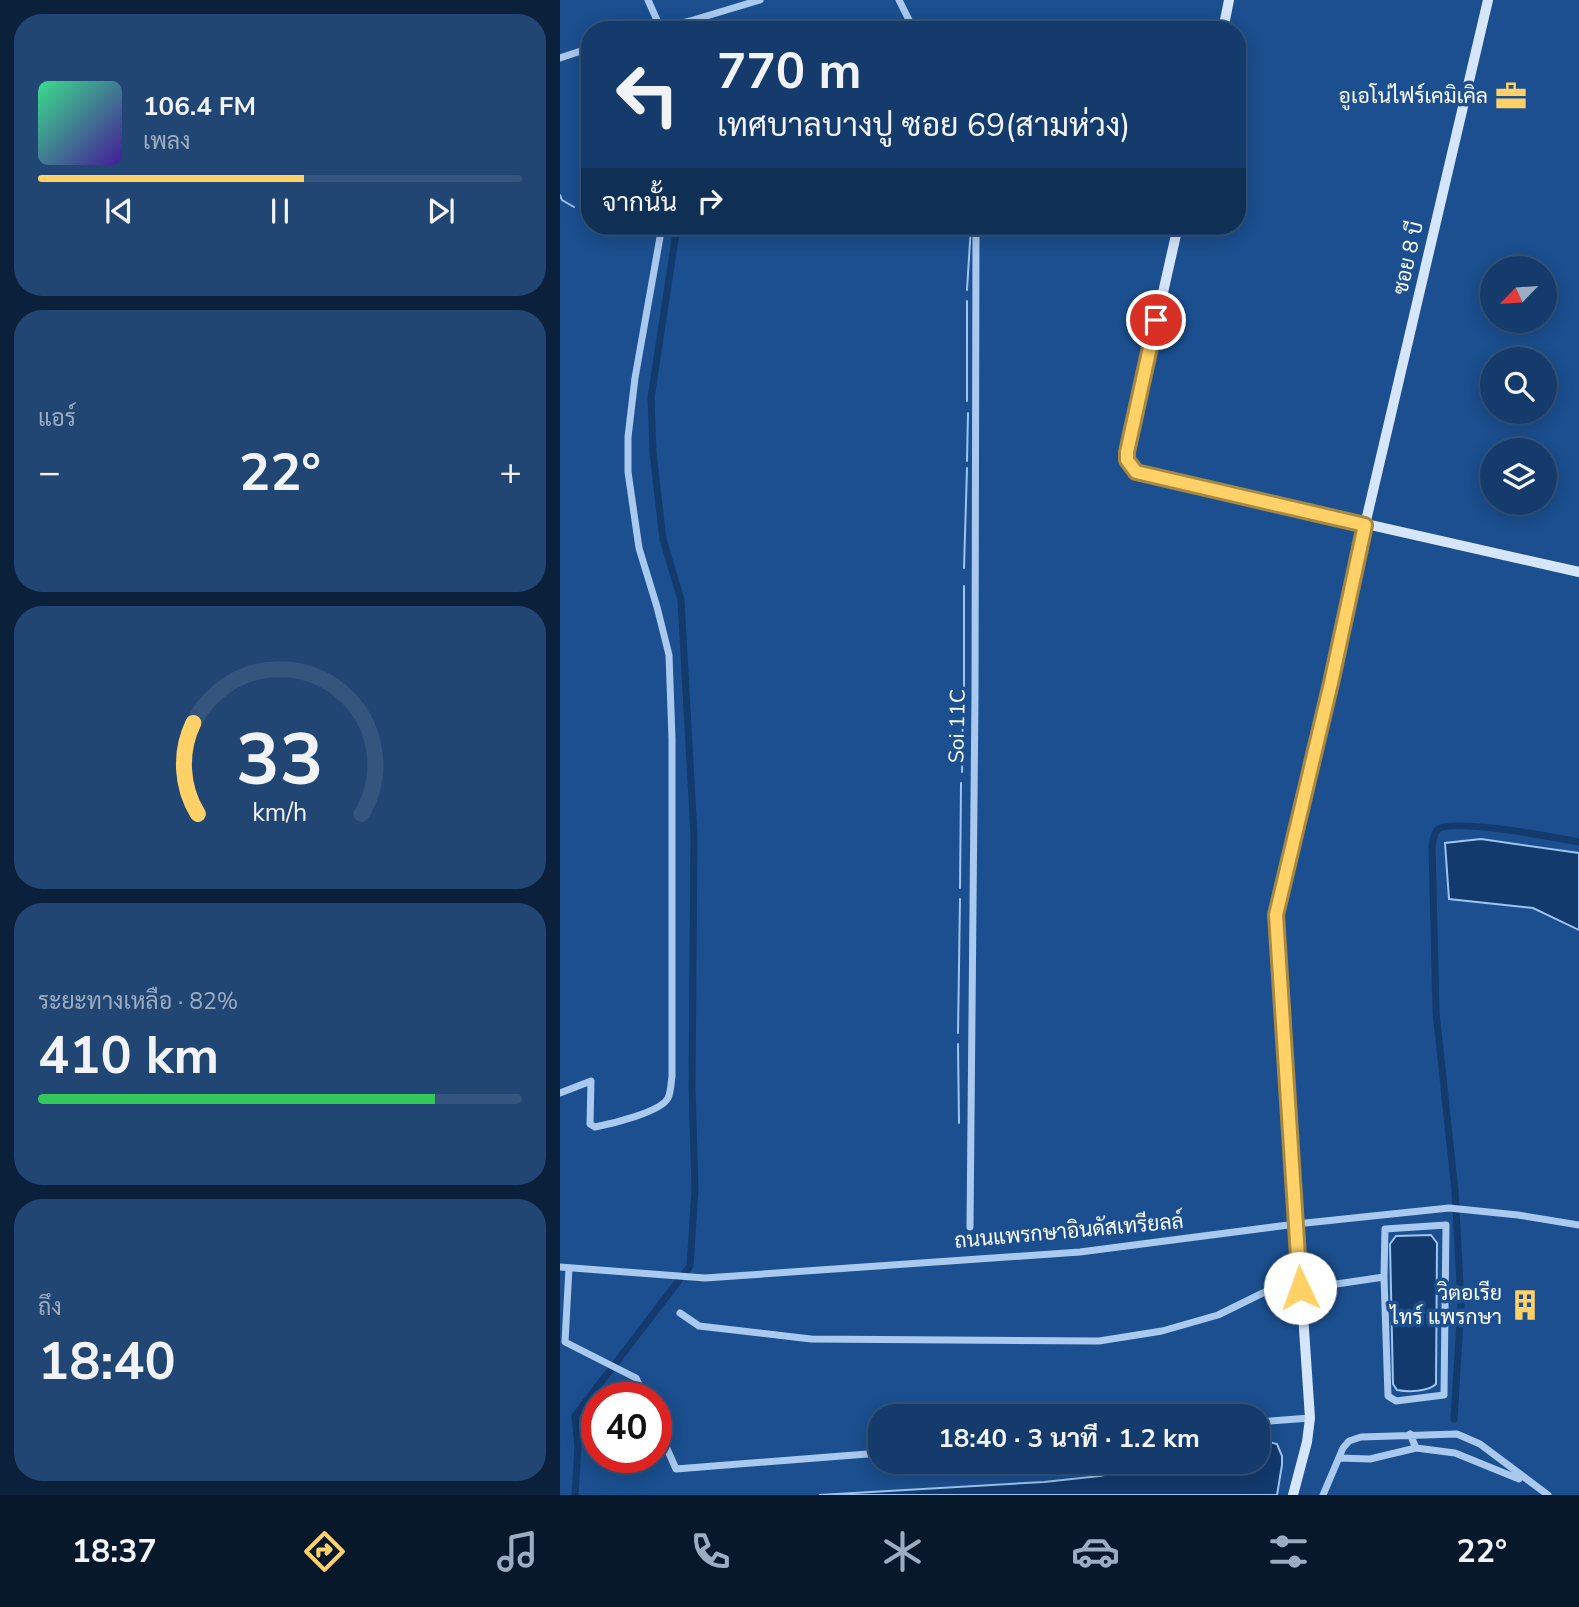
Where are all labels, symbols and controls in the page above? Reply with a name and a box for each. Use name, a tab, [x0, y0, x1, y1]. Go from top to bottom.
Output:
text: 770 m	[717, 38, 861, 105]
icon: left	[602, 49, 693, 140]
office icon: อูเอโน่ไฟร์เคมิเคิล	[1494, 79, 1528, 113]
place label: อูเอโน่ไฟร์เคมิเคิล	[1339, 82, 1488, 111]
text: 106.4 FM	[143, 89, 256, 124]
text: เทศบาลบางปู ซอย 69(สามห่วง)	[717, 104, 1131, 147]
text: เพลง	[143, 126, 190, 157]
icon: right	[691, 182, 729, 220]
text: จากนั้น	[602, 185, 677, 220]
icon: previous	[100, 192, 138, 230]
icon: pause	[261, 192, 299, 230]
icon: next	[422, 192, 460, 230]
street label: ซอย 8 บี	[1386, 219, 1430, 297]
north arrow	[1480, 256, 1558, 332]
map controls	[1480, 256, 1557, 515]
pin	[1126, 290, 1186, 350]
icon: arrive	[1137, 301, 1175, 339]
button: search	[1480, 347, 1557, 424]
text: แอร์	[38, 403, 76, 434]
text: 22°	[239, 437, 321, 508]
button: layers	[1480, 438, 1557, 515]
text: −	[38, 447, 61, 498]
text: +	[499, 447, 522, 498]
street label: Soi 11C	[942, 689, 972, 763]
text: 33	[236, 710, 324, 810]
text: km/h	[252, 795, 308, 829]
text: ระยะทางเหลือ · 82%	[38, 986, 238, 1017]
text: 410 km	[38, 1020, 219, 1091]
street label: ถนนแพรกษาอินดัสเทรียลล์	[953, 1207, 1185, 1255]
position arrow	[1263, 1251, 1337, 1325]
place label: วิตอเรีย ไทร์ แพรกษา	[1389, 1279, 1502, 1331]
building icon: วิตอเรีย ไทร์ แพรกษา	[1508, 1288, 1542, 1322]
text: ถึง	[38, 1292, 62, 1323]
text: 18:40	[38, 1326, 176, 1397]
speed limit sign: 40	[581, 1382, 672, 1473]
text: 18:40 · 3 นาที · 1.2 km	[938, 1421, 1200, 1456]
icon: directions	[300, 1527, 349, 1576]
icon: music	[493, 1527, 542, 1576]
icon: phone	[686, 1527, 735, 1576]
icon: climate	[878, 1527, 927, 1576]
icon: car	[1071, 1527, 1120, 1576]
icon: filters	[1264, 1527, 1313, 1576]
text: 18:37	[72, 1530, 157, 1573]
text: 22°	[1457, 1530, 1507, 1573]

